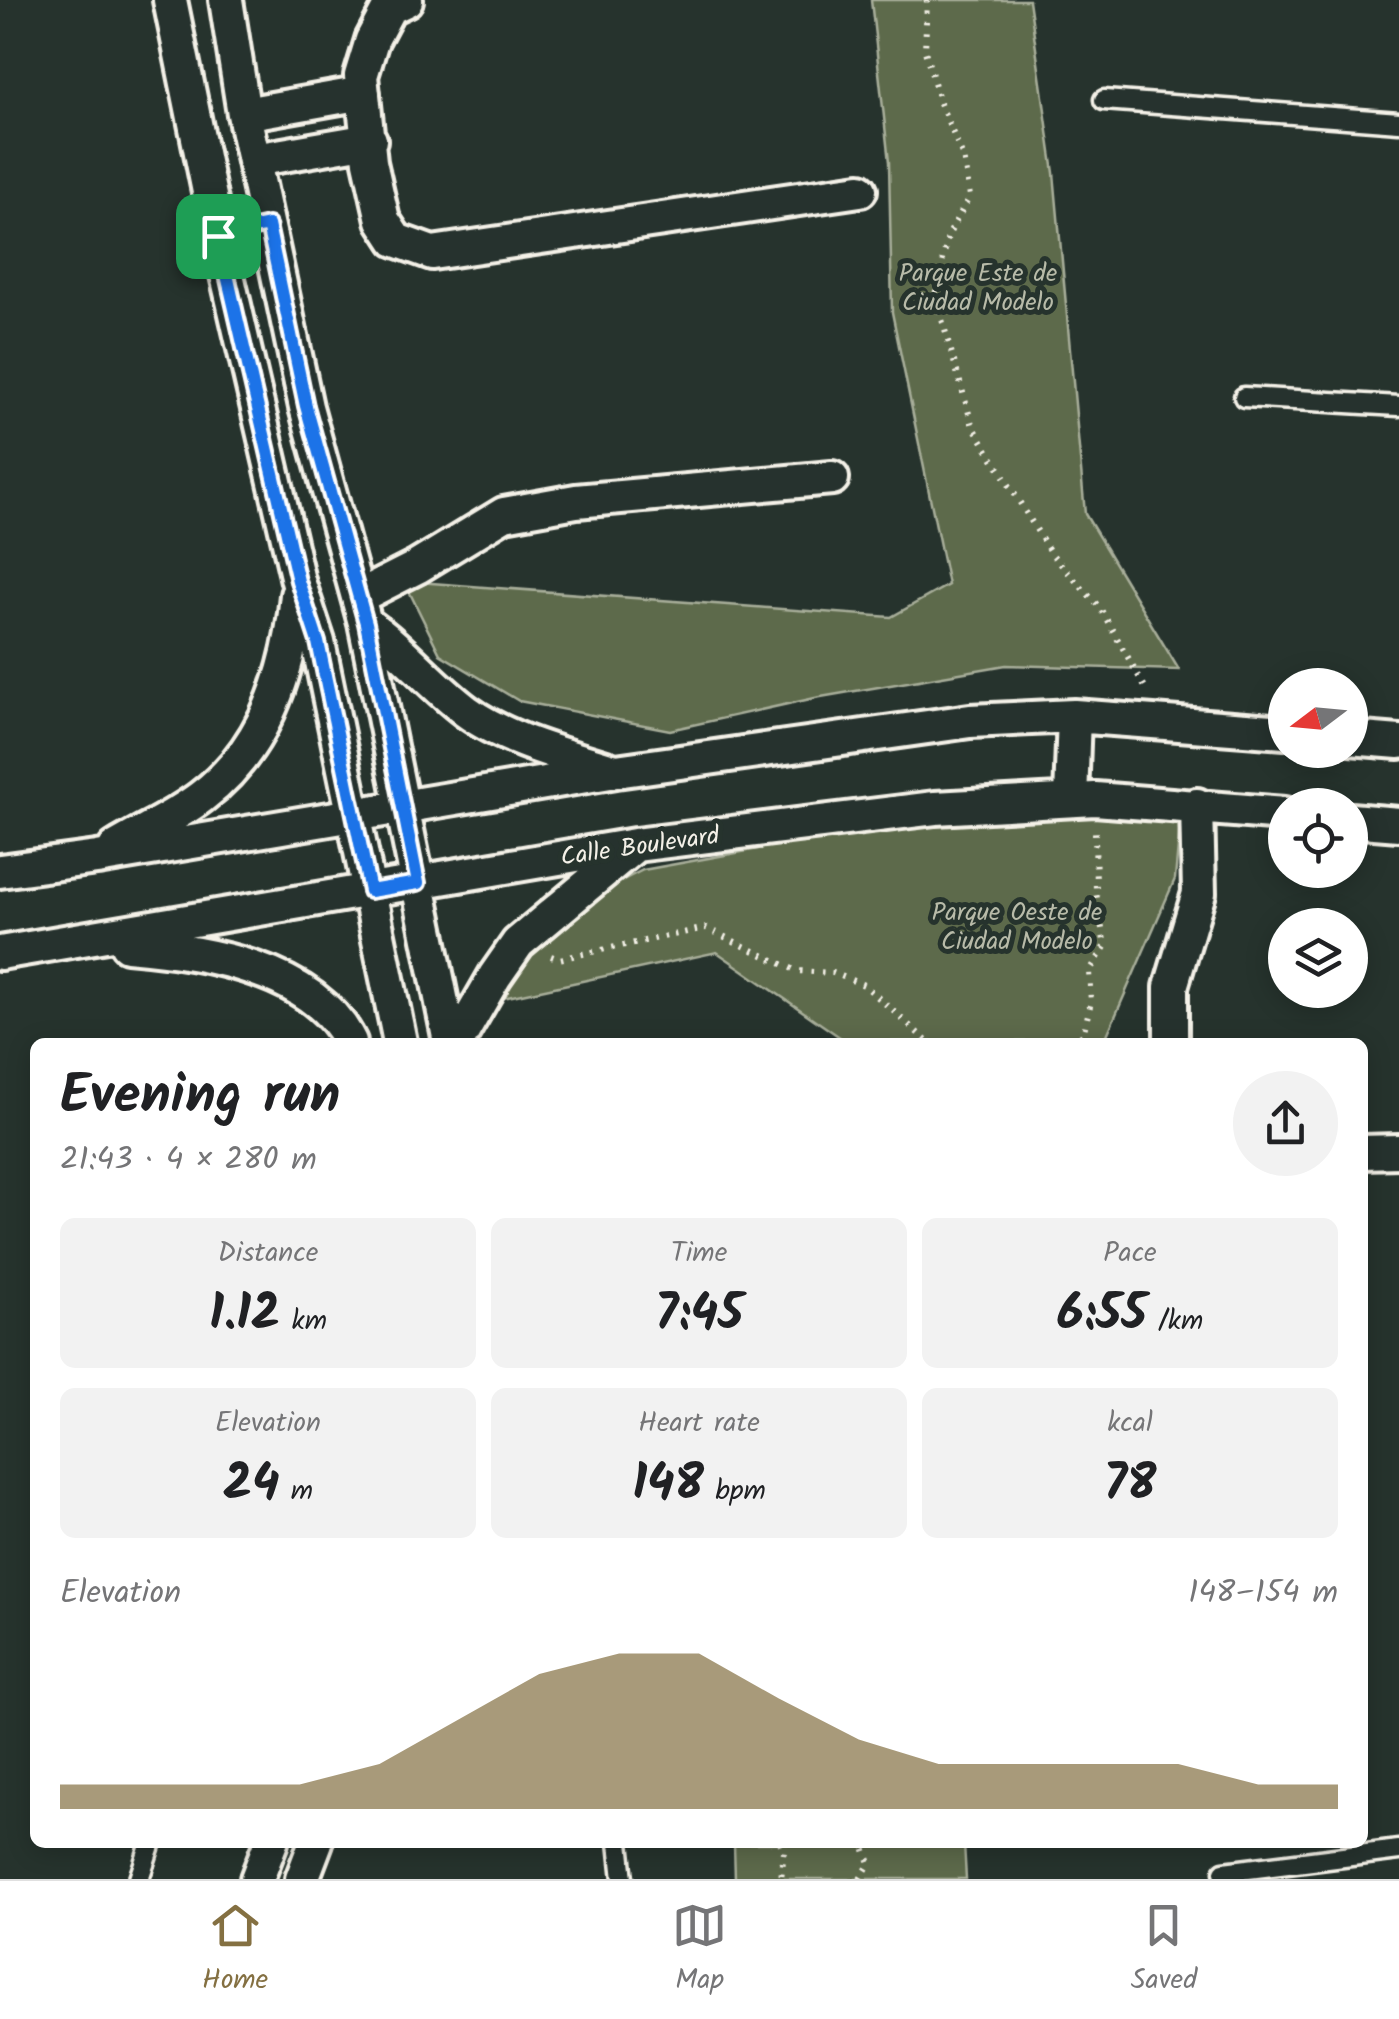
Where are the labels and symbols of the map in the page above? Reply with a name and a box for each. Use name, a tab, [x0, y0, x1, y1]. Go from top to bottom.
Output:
pin	[176, 194, 261, 279]
park label: Parque Este de Ciudad Modelo	[899, 254, 1057, 323]
north arrow	[1268, 668, 1368, 768]
street label: Calle Boulevard	[558, 816, 723, 878]
park label: Parque Oeste de Ciudad Modelo	[932, 893, 1102, 962]

